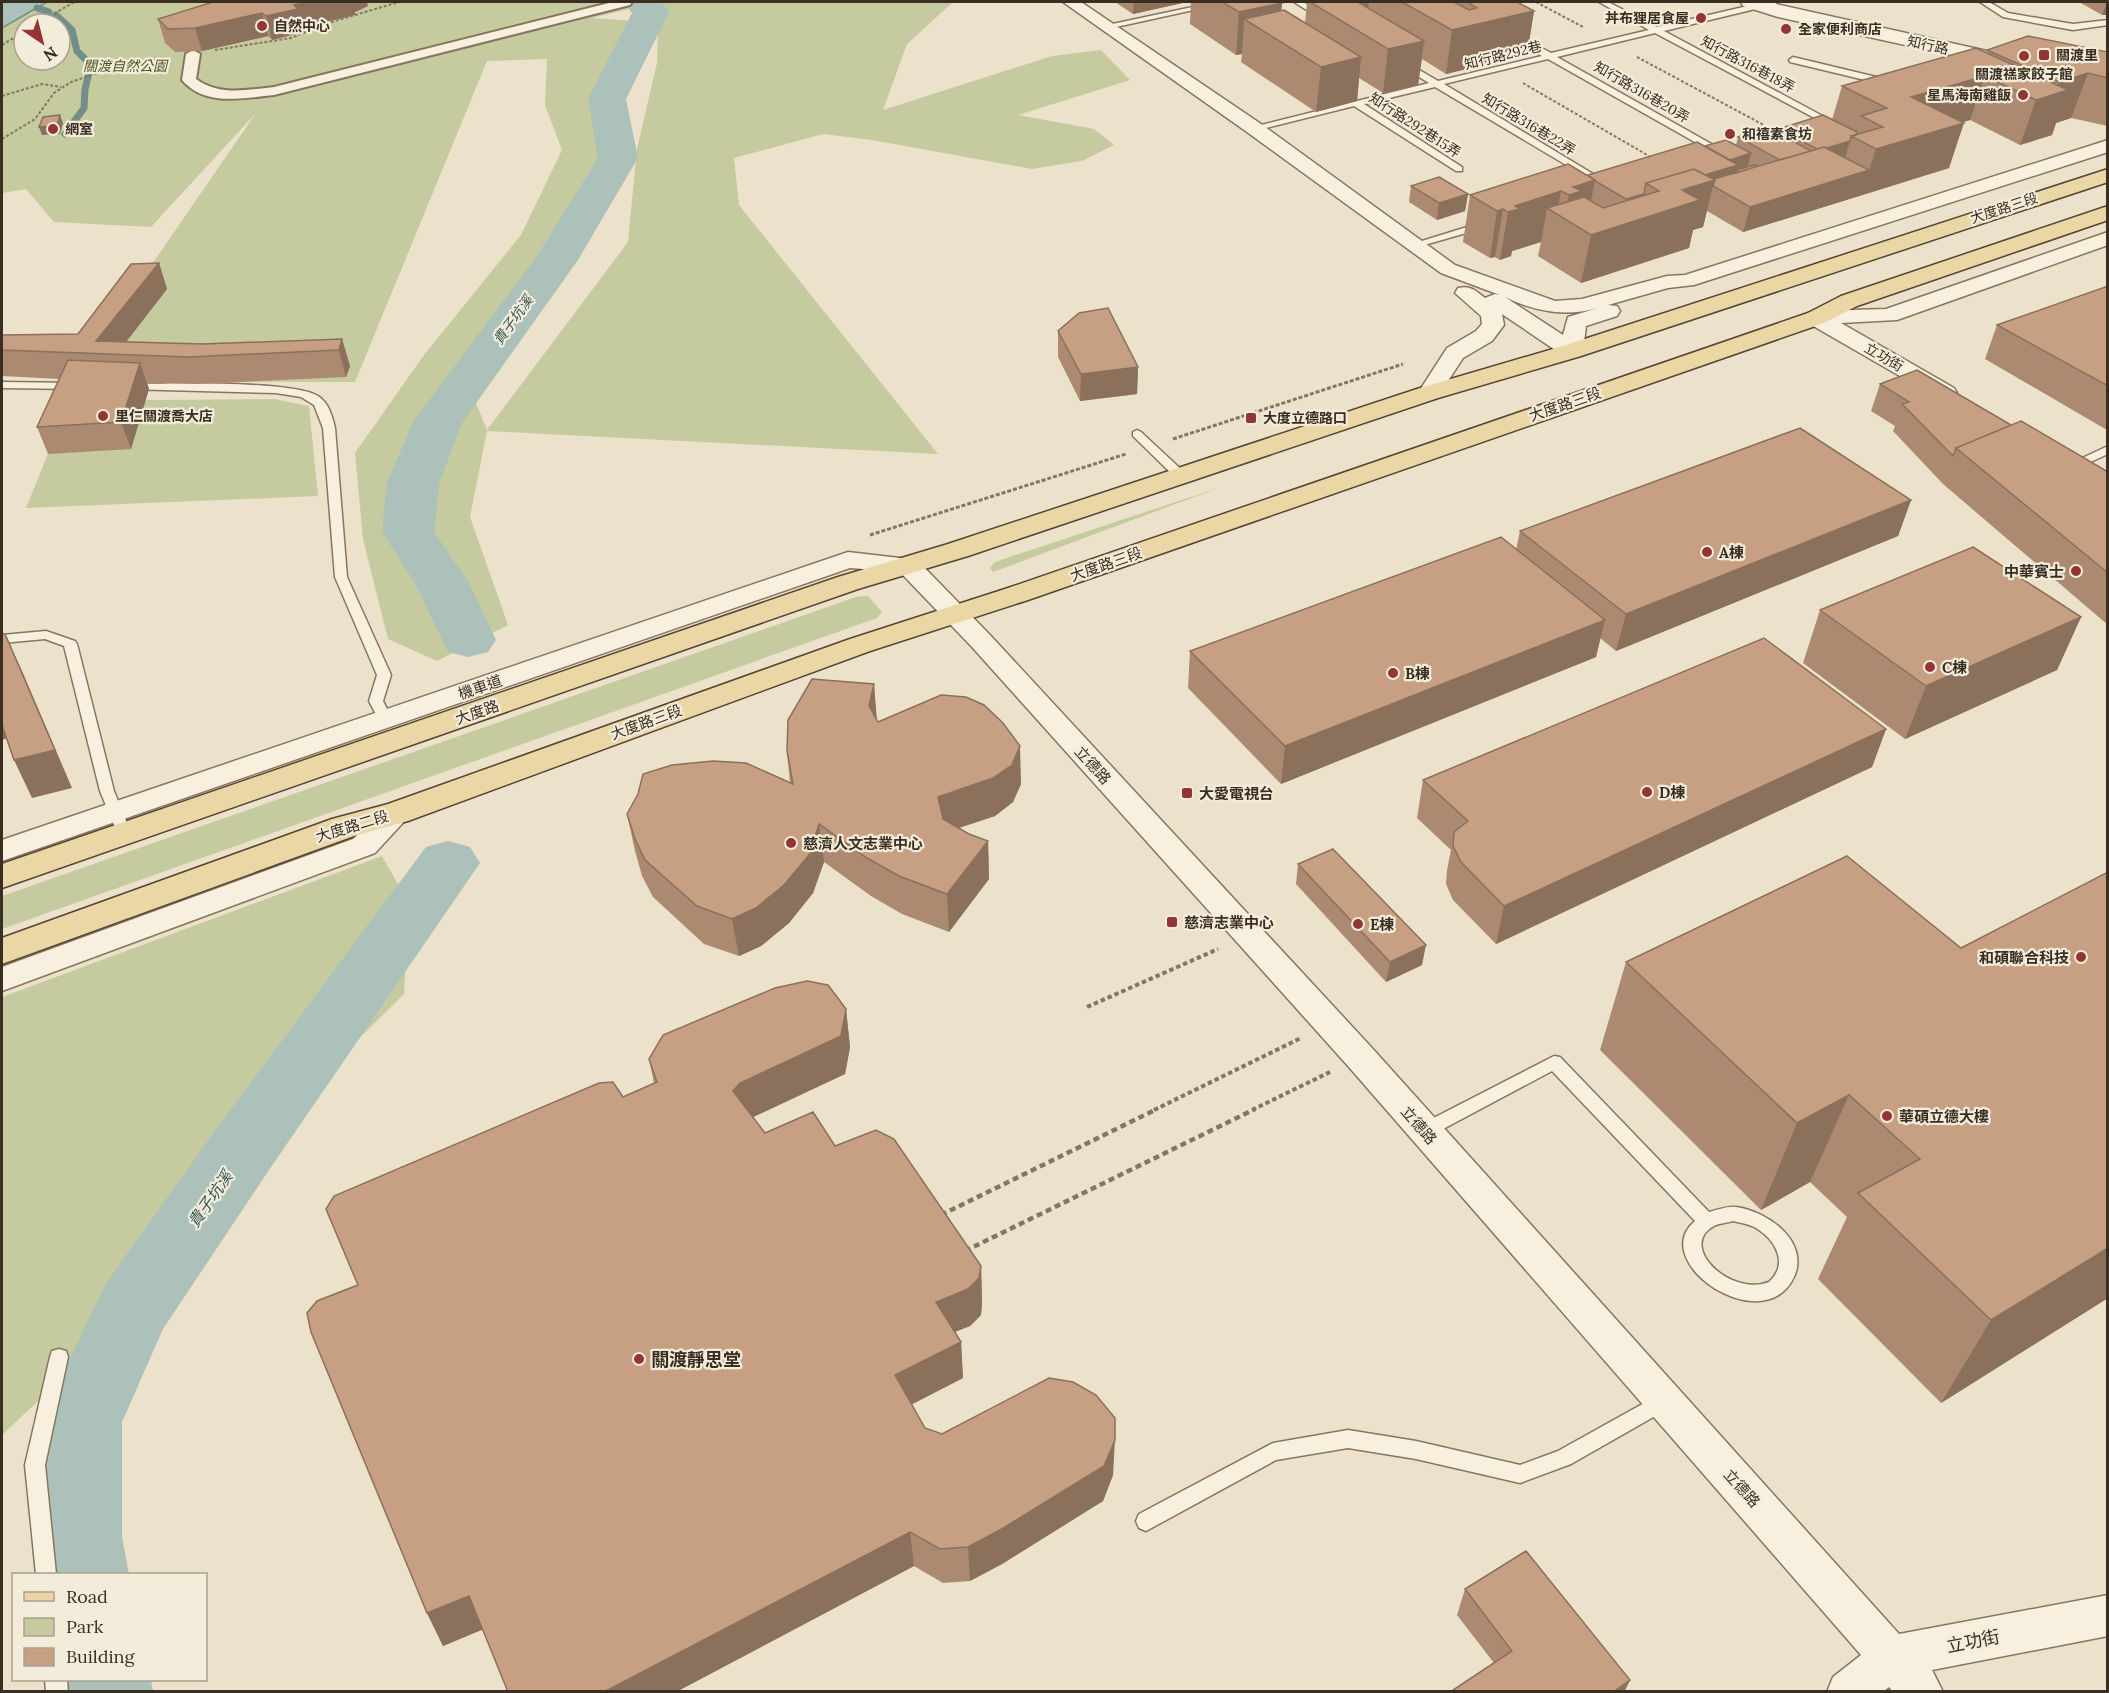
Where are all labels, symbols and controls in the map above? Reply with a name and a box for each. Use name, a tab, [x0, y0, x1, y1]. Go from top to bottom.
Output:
place label: 丼布狸居食屋	[1605, 9, 1689, 27]
marker: 丼布狸居食屋	[1694, 11, 1708, 25]
north arrow	[12, 12, 72, 72]
place label: 自然中心	[274, 17, 330, 35]
marker: 自然中心	[255, 19, 269, 33]
place label: 全家便利商店	[1798, 20, 1882, 38]
marker: 全家便利商店	[1779, 22, 1793, 36]
street label: 知行路316巷18弄	[1698, 32, 1798, 96]
street label: 知行路	[1906, 32, 1950, 58]
street label: 知行路292巷	[1462, 37, 1544, 73]
text: N	[40, 43, 61, 66]
place label: 關渡里	[2056, 46, 2098, 64]
marker: 關渡里	[2037, 48, 2051, 62]
marker: 關渡禚家餃子館	[2017, 49, 2031, 63]
park label: 關渡自然公園	[83, 57, 169, 75]
street label: 知行路316巷20弄	[1591, 57, 1693, 127]
place label: 關渡禚家餃子館	[1975, 65, 2073, 83]
place label: 星馬海南雞飯	[1927, 86, 2011, 104]
marker: 星馬海南雞飯	[2016, 88, 2030, 102]
street label: 知行路292巷15弄	[1366, 89, 1464, 161]
street label: 知行路316巷22弄	[1479, 89, 1579, 159]
place label: 網室	[65, 120, 93, 138]
marker: 網室	[46, 122, 60, 136]
place label: 和禧素食坊	[1742, 125, 1812, 143]
marker: 和禧素食坊	[1723, 127, 1737, 141]
street label: 大度路三段	[1968, 189, 2040, 227]
water label: 貴子坑溪	[489, 290, 538, 348]
street label: 立功街	[1861, 339, 1907, 375]
street label: 大度路三段	[1526, 383, 1604, 425]
place label: 里仁關渡喬大店	[115, 407, 213, 425]
marker: 里仁關渡喬大店	[96, 409, 110, 423]
place label: 大度立德路口	[1263, 409, 1347, 427]
marker: 大度立德路口	[1244, 411, 1258, 425]
street label: 大度路三段	[1067, 543, 1145, 585]
place label: A棟	[1719, 543, 1744, 562]
marker: A棟	[1700, 545, 1714, 559]
place label: 中華賓士	[2004, 562, 2064, 581]
marker: 中華賓士	[2069, 564, 2083, 578]
place label: C棟	[1942, 658, 1967, 677]
marker: C棟	[1923, 660, 1937, 674]
place label: B棟	[1405, 664, 1430, 683]
marker: B棟	[1386, 666, 1400, 680]
street label: 機車道	[456, 671, 504, 703]
street label: 大度路	[453, 696, 501, 728]
street label: 大度路三段	[608, 700, 684, 744]
street label: 立德路	[1071, 742, 1115, 788]
place label: D棟	[1659, 783, 1685, 802]
place label: 大愛電視台	[1199, 784, 1274, 803]
marker: D棟	[1640, 785, 1654, 799]
marker: 大愛電視台	[1180, 786, 1194, 800]
street label: 大度路二段	[313, 806, 391, 846]
place label: 慈濟人文志業中心	[803, 834, 923, 853]
marker: 慈濟人文志業中心	[784, 836, 798, 850]
place label: 慈濟志業中心	[1184, 913, 1274, 932]
marker: 慈濟志業中心	[1165, 915, 1179, 929]
place label: E棟	[1370, 915, 1394, 934]
marker: E棟	[1351, 917, 1365, 931]
place label: 和碩聯合科技	[1979, 948, 2069, 967]
marker: 和碩聯合科技	[2074, 950, 2088, 964]
street label: 立德路	[1397, 1102, 1441, 1148]
place label: 華碩立德大樓	[1899, 1107, 1989, 1126]
marker: 華碩立德大樓	[1880, 1109, 1894, 1123]
water label: 貴子坑溪	[183, 1165, 238, 1231]
place label: 關渡靜思堂	[651, 1348, 741, 1371]
marker: 關渡靜思堂	[632, 1352, 646, 1366]
street label: 立德路	[1720, 1465, 1764, 1511]
legend	[12, 1573, 207, 1681]
text: Road	[66, 1585, 108, 1608]
text: Park	[66, 1615, 104, 1638]
street label: 立功街	[1944, 1625, 2002, 1657]
text: Building	[66, 1645, 136, 1668]

